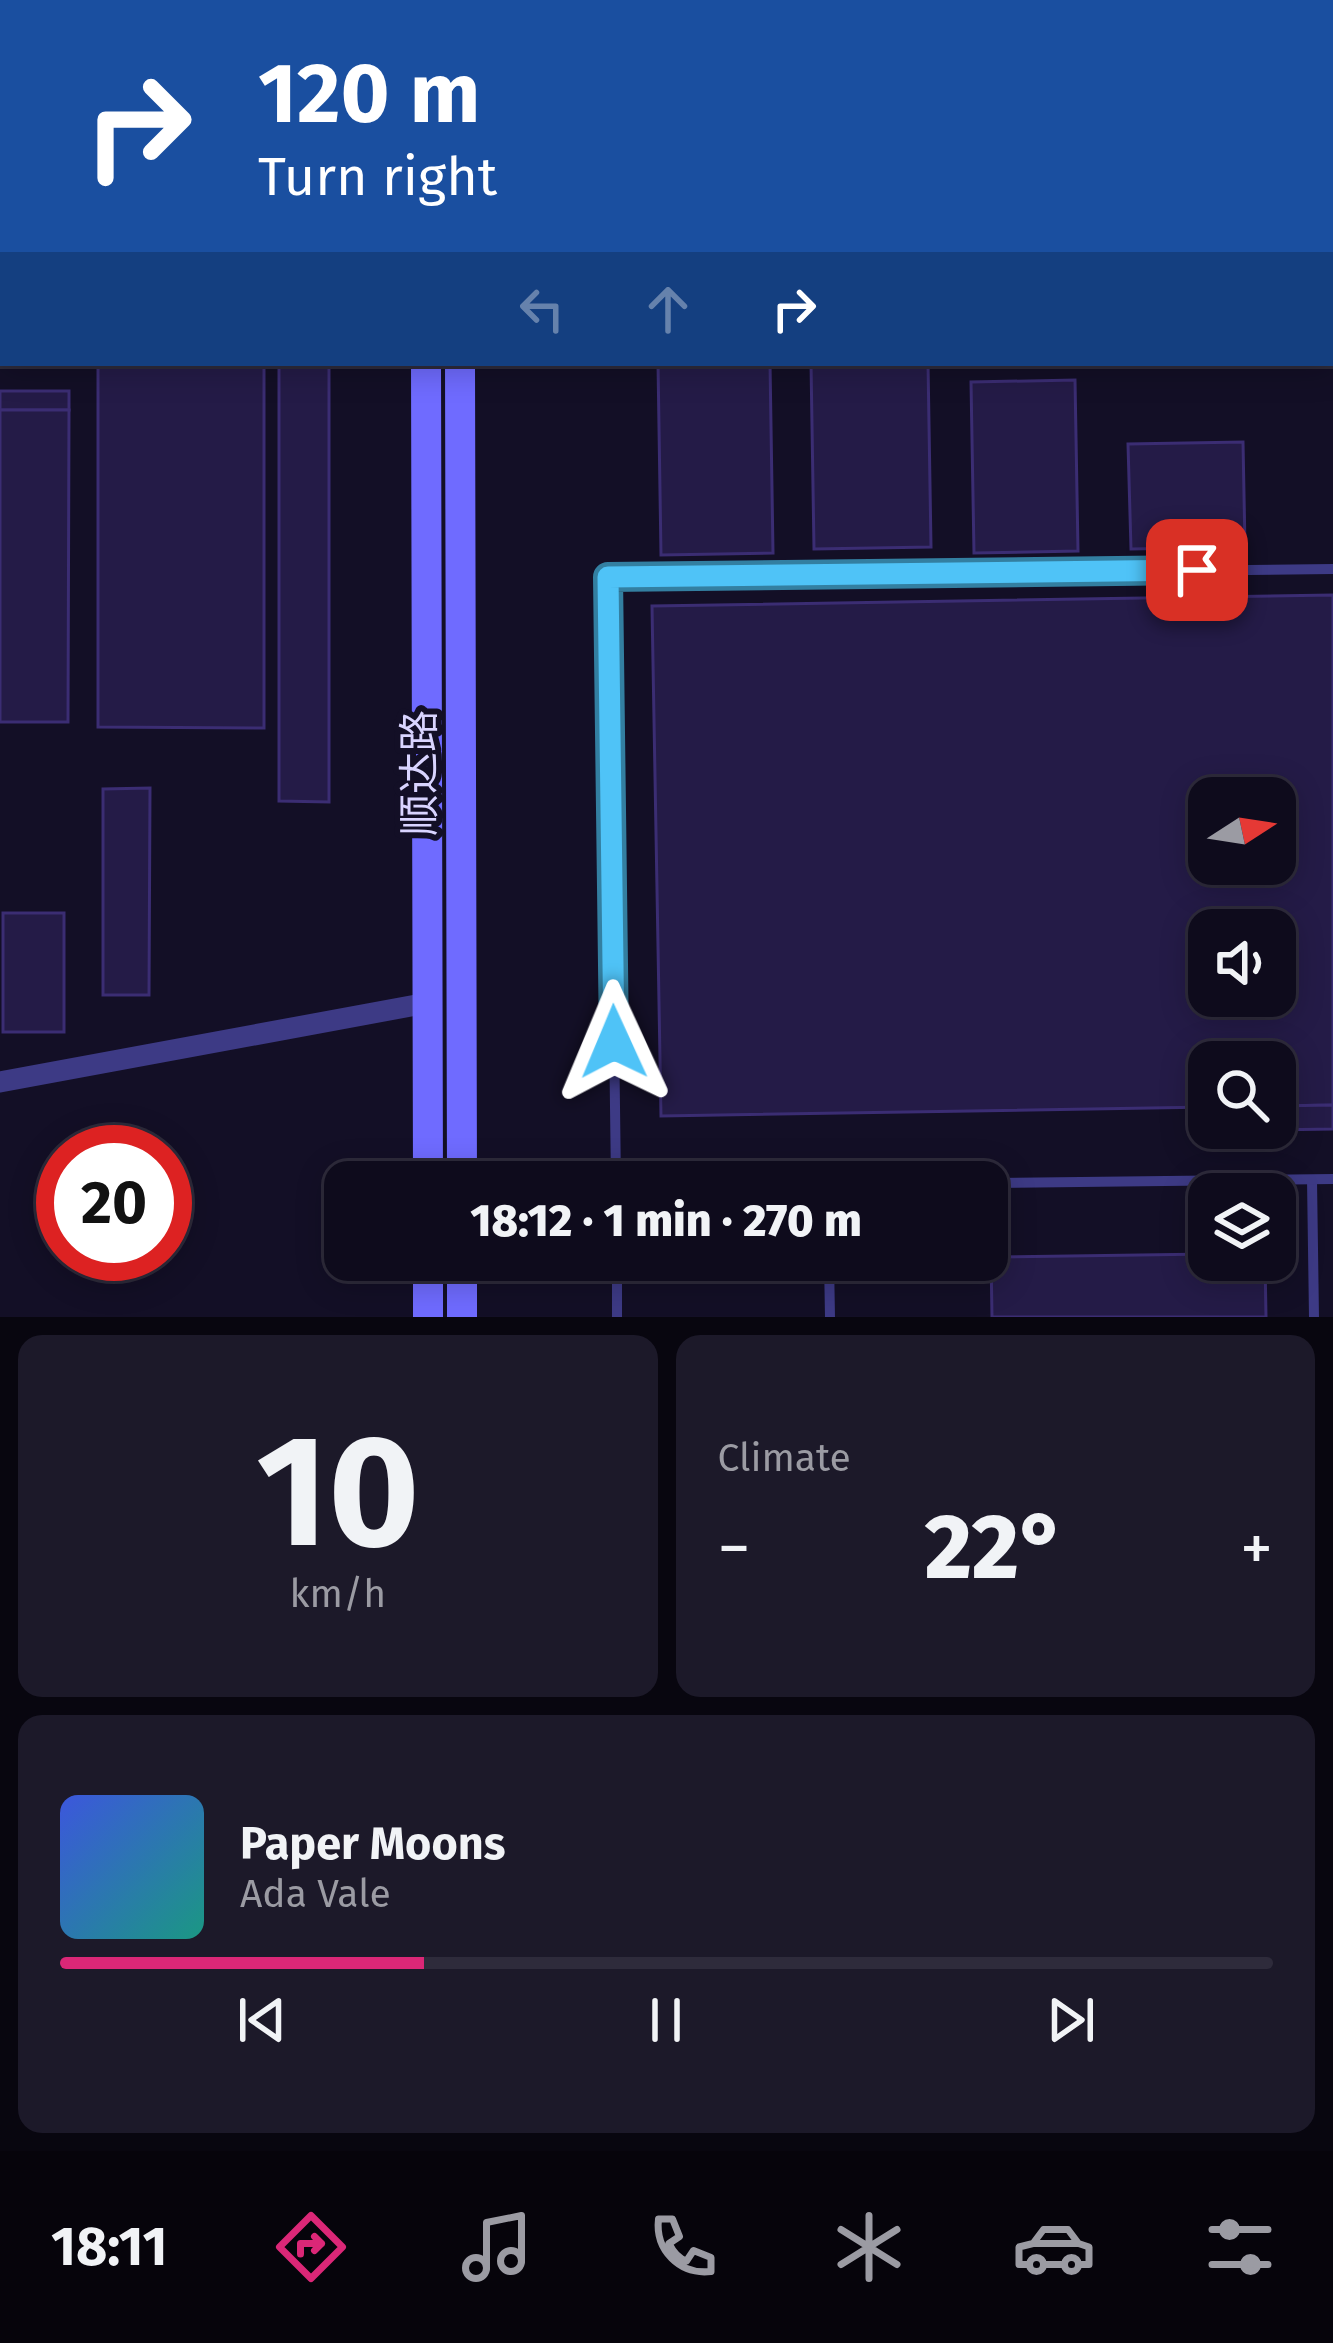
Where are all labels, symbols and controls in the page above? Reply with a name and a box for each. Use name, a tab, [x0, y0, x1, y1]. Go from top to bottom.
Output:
text: 120 m	[258, 43, 480, 144]
icon: right	[60, 48, 216, 204]
text: Turn right	[258, 145, 497, 209]
icon: left	[509, 276, 575, 342]
icon: ahead	[635, 276, 701, 342]
icon: right	[761, 276, 827, 342]
pin	[1146, 519, 1248, 621]
icon: arrive	[1164, 537, 1230, 603]
street label: 顺达路	[395, 710, 445, 836]
north arrow	[1188, 777, 1296, 885]
map controls	[1188, 777, 1296, 1281]
button: sound	[1188, 909, 1296, 1017]
position arrow	[551, 979, 677, 1105]
button: search	[1188, 1041, 1296, 1149]
speed limit sign: 20	[36, 1125, 192, 1281]
button: layers	[1188, 1173, 1296, 1281]
text: 18:12 · 1 min · 270 m	[470, 1194, 862, 1248]
text: 10	[256, 1399, 420, 1586]
text: Climate	[718, 1435, 851, 1481]
text: 22°	[925, 1494, 1066, 1602]
text: −	[718, 1509, 751, 1588]
text: +	[1240, 1509, 1273, 1588]
text: km/h	[289, 1571, 386, 1617]
text: Paper Moons	[240, 1817, 505, 1871]
text: Ada Vale	[240, 1871, 391, 1917]
icon: previous	[229, 1987, 295, 2053]
icon: pause	[633, 1987, 699, 2053]
icon: next	[1038, 1987, 1104, 2053]
icon: directions	[269, 2205, 353, 2289]
icon: music	[455, 2205, 539, 2289]
icon: phone	[641, 2205, 725, 2289]
icon: climate	[827, 2205, 911, 2289]
icon: car	[1012, 2205, 1096, 2289]
icon: filters	[1198, 2205, 1282, 2289]
text: 18:11	[51, 2215, 168, 2279]

